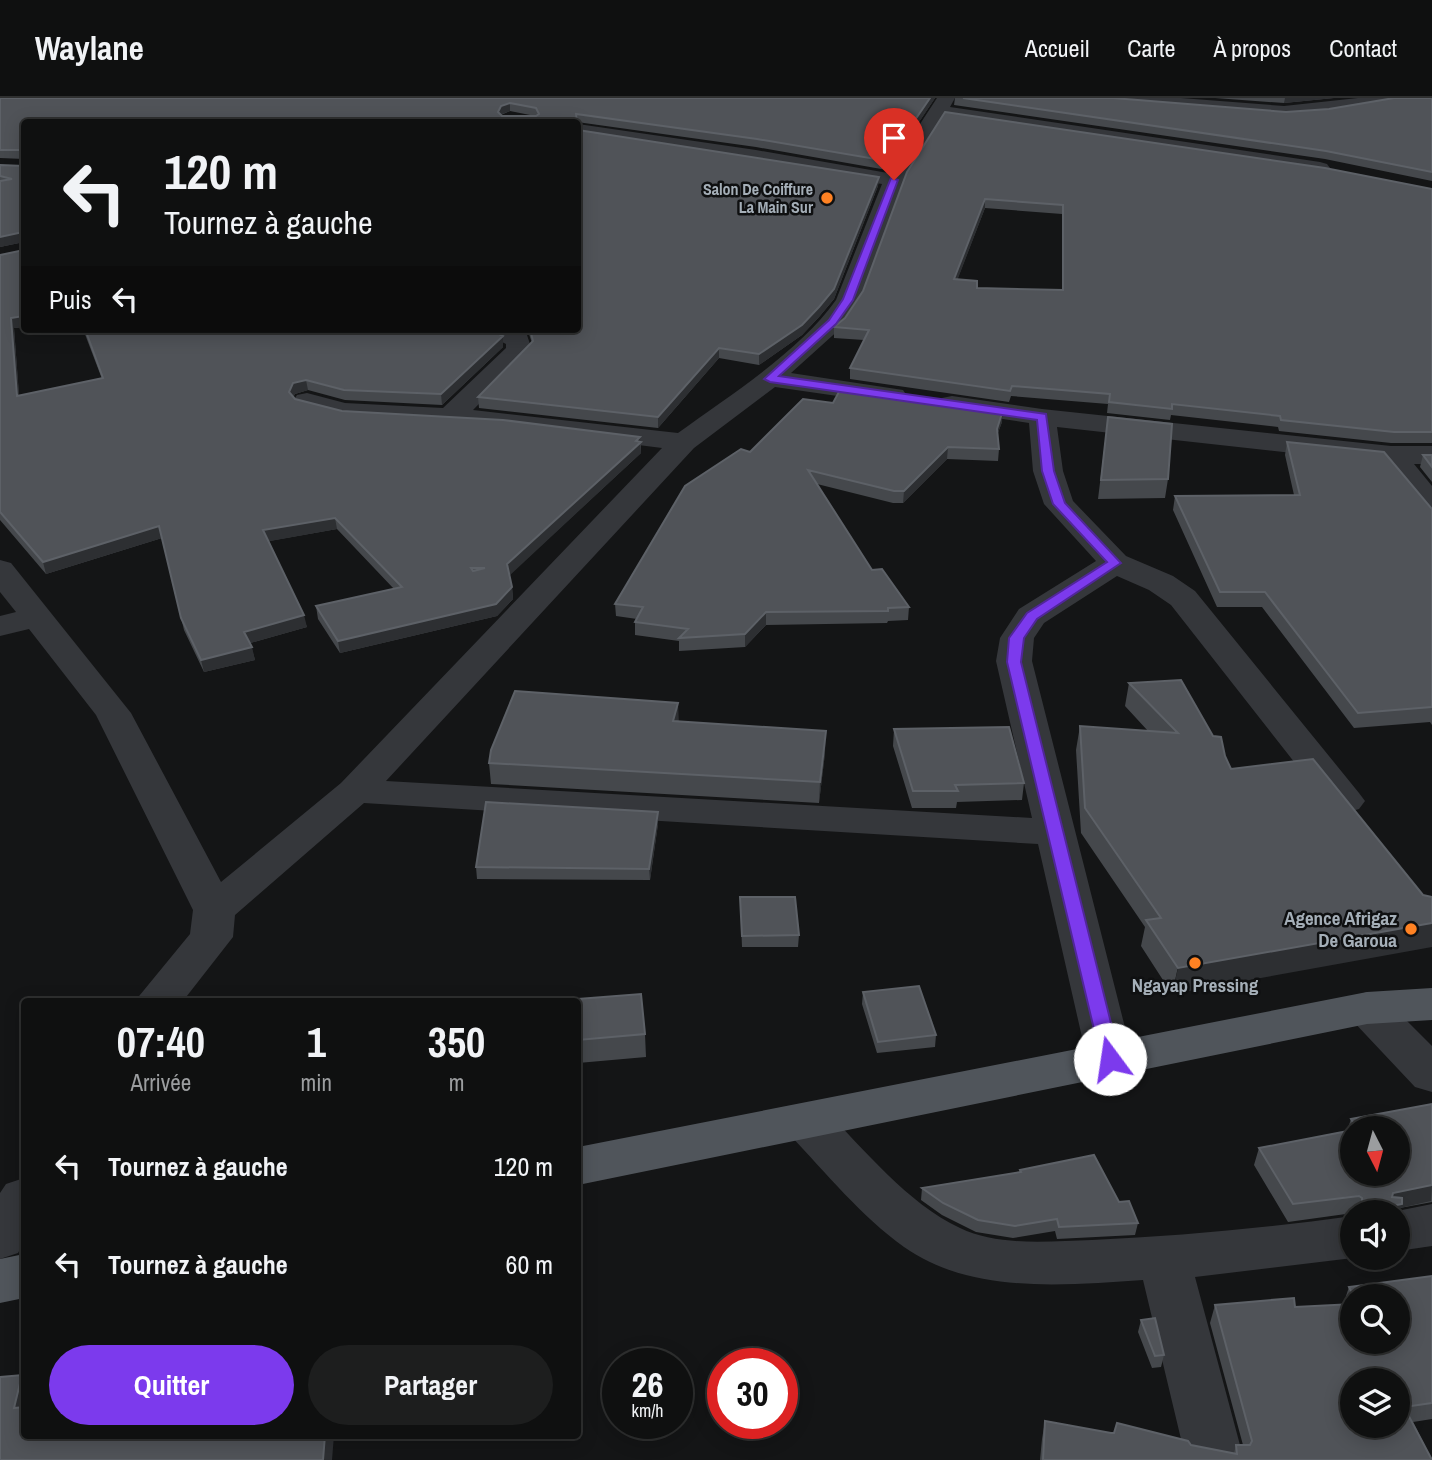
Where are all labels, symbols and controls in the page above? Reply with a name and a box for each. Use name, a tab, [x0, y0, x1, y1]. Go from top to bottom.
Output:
text: Waylane	[35, 26, 144, 70]
text: Accueil	[1025, 32, 1089, 64]
text: Carte	[1127, 32, 1175, 64]
text: À propos	[1213, 32, 1291, 64]
text: Contact	[1329, 32, 1397, 64]
pin	[864, 108, 924, 180]
icon: arrive	[875, 119, 913, 157]
text: 120 m	[164, 138, 278, 204]
icon: left	[49, 147, 140, 238]
place label: Salon De Coiffure La Main Sur	[703, 178, 814, 218]
marker: Salon De Coiffure La Main Sur	[819, 190, 835, 206]
text: Tournez à gauche	[164, 201, 373, 244]
icon: left	[106, 280, 144, 318]
text: Puis	[49, 282, 92, 317]
place label: Agence Afrigaz De Garoua	[1284, 905, 1397, 953]
marker: Agence Afrigaz De Garoua	[1403, 921, 1419, 937]
marker: Ngayap Pressing	[1187, 955, 1203, 971]
place label: Ngayap Pressing	[1132, 972, 1259, 998]
text: 07:40	[117, 1014, 205, 1070]
text: 1	[307, 1014, 326, 1070]
text: 350	[428, 1014, 485, 1070]
position arrow	[1073, 1022, 1147, 1096]
text: Arrivée	[130, 1067, 191, 1098]
text: min	[301, 1067, 332, 1098]
text: m	[449, 1067, 464, 1098]
north arrow	[1340, 1116, 1410, 1186]
map controls	[1340, 1116, 1410, 1438]
icon: left	[49, 1147, 87, 1185]
text: Tournez à gauche	[108, 1149, 288, 1184]
text: 120 m	[494, 1149, 553, 1184]
button: sound	[1340, 1200, 1410, 1270]
icon: left	[49, 1245, 87, 1283]
text: Tournez à gauche	[108, 1247, 288, 1282]
text: 60 m	[506, 1247, 553, 1282]
button: search	[1340, 1284, 1410, 1354]
button: Quitter	[49, 1345, 294, 1425]
button: Partager	[308, 1345, 553, 1425]
speed limit sign: 30	[707, 1348, 798, 1439]
text: 26	[632, 1361, 663, 1408]
button: layers	[1340, 1368, 1410, 1438]
text: km/h	[632, 1398, 664, 1423]

